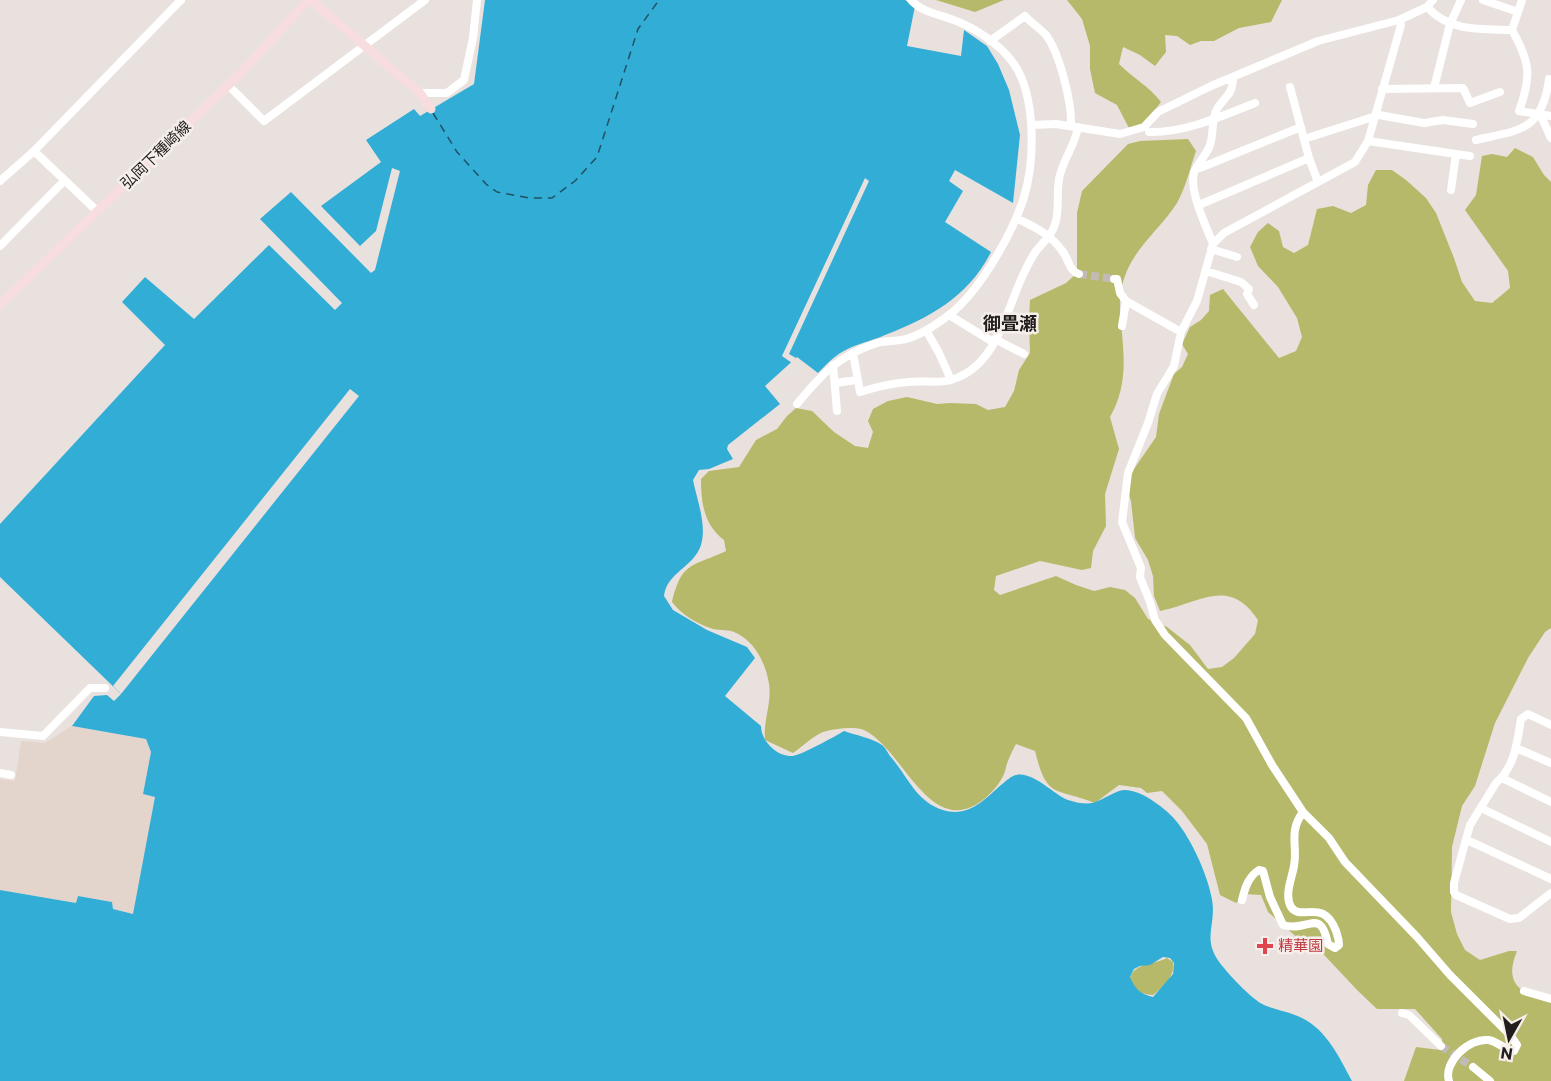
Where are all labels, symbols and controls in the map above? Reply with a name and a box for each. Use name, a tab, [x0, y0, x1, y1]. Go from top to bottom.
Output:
street label: 弘岡下種崎線	[117, 117, 194, 192]
district label: 御畳瀬	[982, 312, 1037, 334]
place label: 精華園	[1278, 936, 1323, 954]
marker: 精華園	[1256, 937, 1274, 955]
north arrow	[1479, 1009, 1539, 1069]
text: N	[1499, 1044, 1514, 1065]

